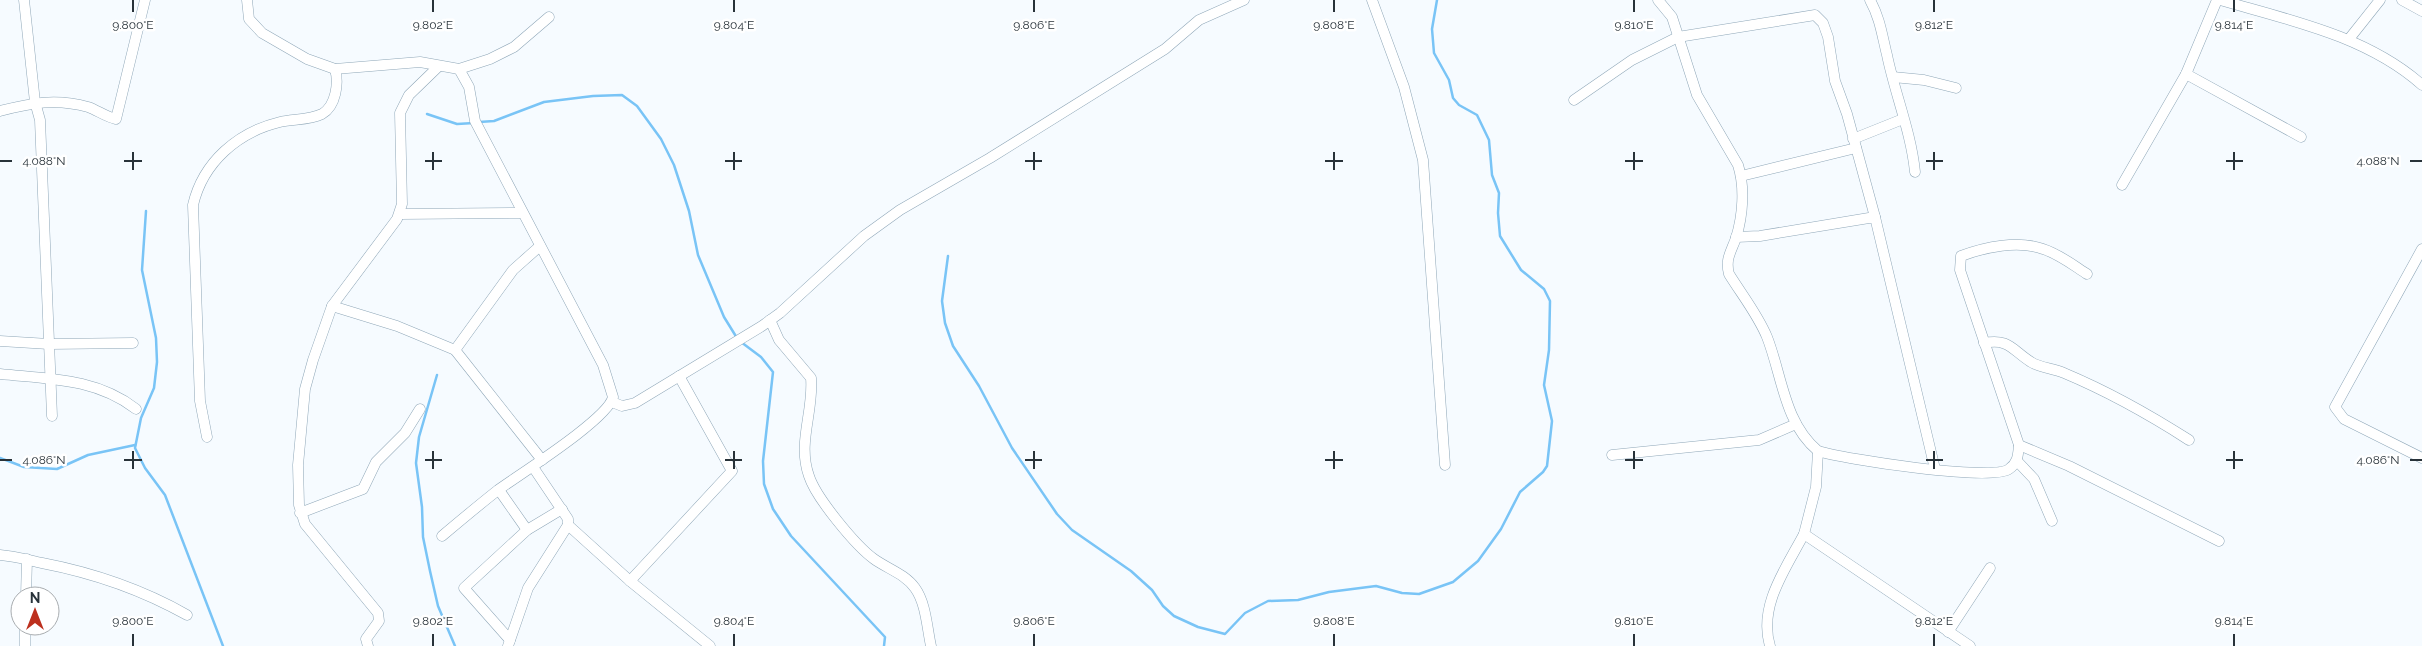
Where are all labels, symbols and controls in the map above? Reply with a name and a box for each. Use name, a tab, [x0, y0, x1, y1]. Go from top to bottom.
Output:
text: 9.800°E	[112, 18, 154, 32]
text: 9.802°E	[413, 18, 453, 32]
text: 9.804°E	[714, 18, 754, 32]
text: 9.806°E	[1013, 18, 1055, 32]
text: 9.808°E	[1313, 18, 1355, 32]
text: 9.810°E	[1614, 18, 1654, 32]
text: 9.812°E	[1915, 18, 1953, 32]
text: 9.814°E	[2215, 18, 2253, 32]
text: 4.088°N	[23, 154, 65, 168]
text: 4.088°N	[2357, 154, 2399, 168]
text: 4.086°N	[23, 453, 65, 467]
text: 4.086°N	[2357, 453, 2399, 467]
north arrow	[10, 586, 60, 636]
text: N	[30, 590, 40, 606]
text: 9.800°E	[112, 614, 154, 628]
text: 9.802°E	[413, 614, 453, 628]
text: 9.804°E	[714, 614, 754, 628]
text: 9.806°E	[1013, 614, 1055, 628]
text: 9.808°E	[1313, 614, 1355, 628]
text: 9.810°E	[1614, 614, 1654, 628]
text: 9.812°E	[1915, 614, 1953, 628]
text: 9.814°E	[2215, 614, 2253, 628]

